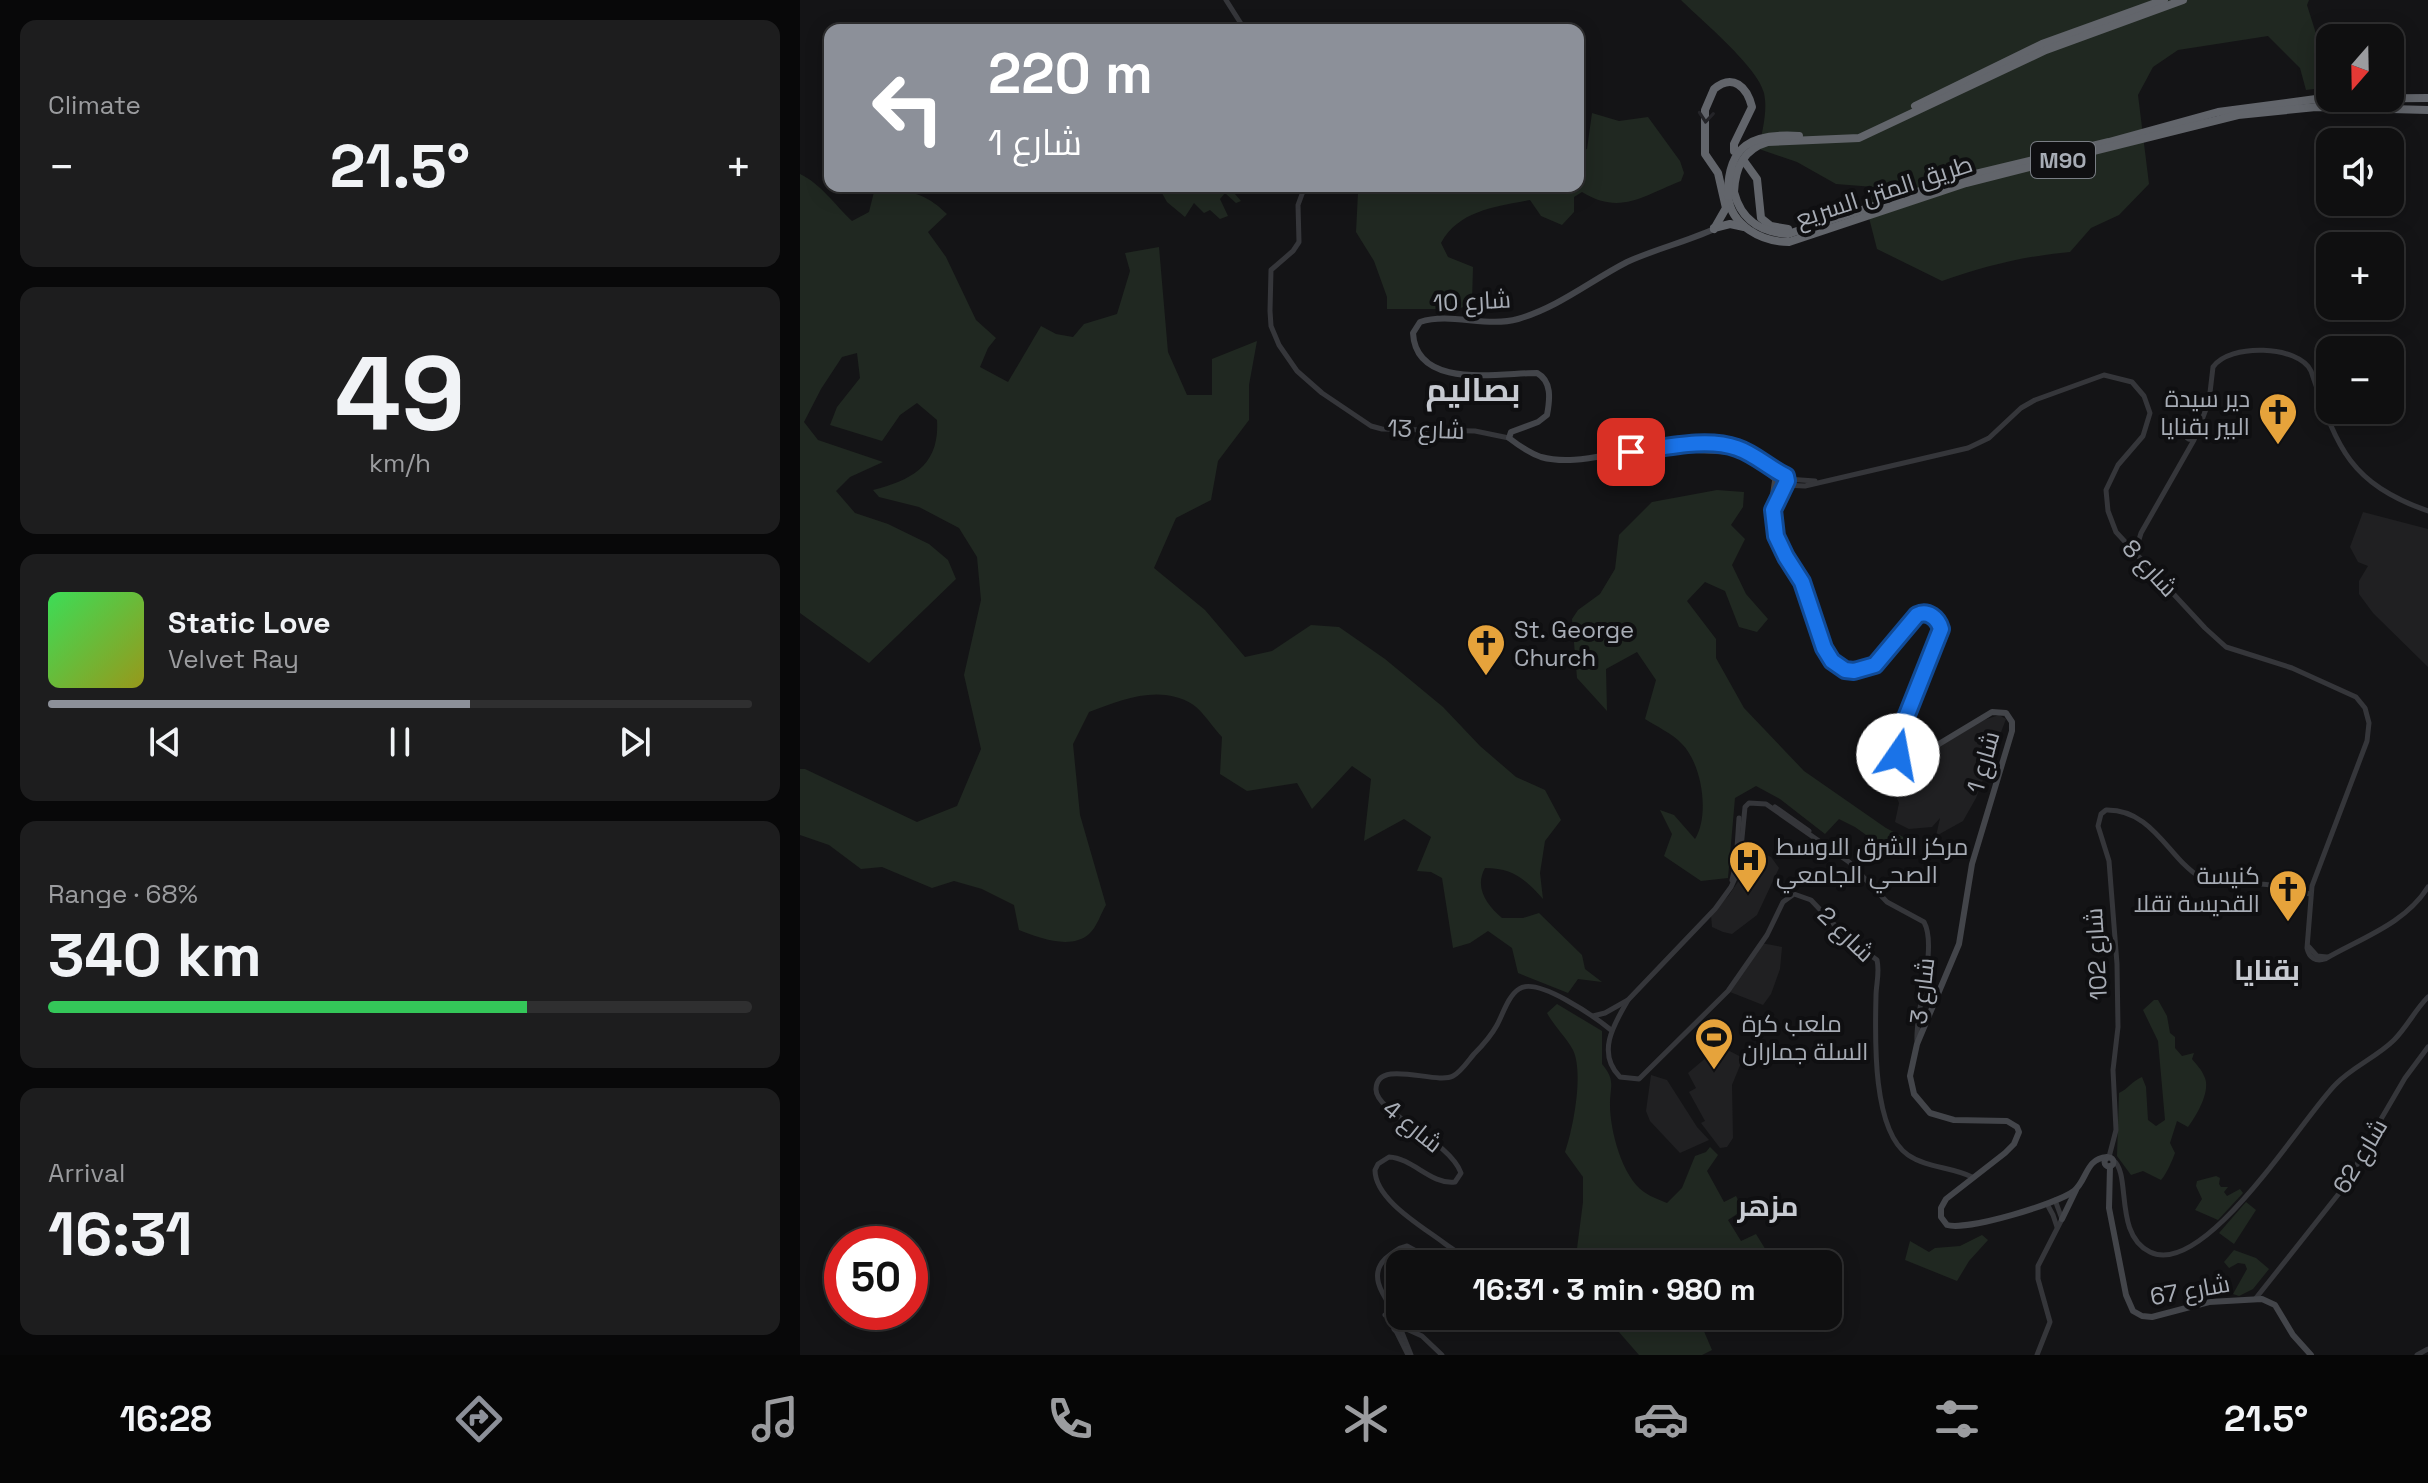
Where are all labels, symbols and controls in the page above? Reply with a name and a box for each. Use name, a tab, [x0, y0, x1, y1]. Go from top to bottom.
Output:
north arrow	[2316, 24, 2404, 112]
map controls	[2316, 24, 2404, 424]
text: 220 m	[988, 38, 1153, 109]
icon: left	[856, 56, 960, 160]
text: Climate	[48, 88, 141, 122]
one-way arrow	[1697, 111, 1714, 124]
text: شارع 1	[988, 120, 1082, 166]
text: 21.5°	[330, 128, 470, 205]
button: sound	[2316, 128, 2404, 216]
text: −	[48, 139, 75, 195]
text: +	[725, 139, 752, 195]
road number: M90	[2031, 142, 2095, 178]
street label: طريق المتن السريع	[1792, 148, 1977, 235]
button: +	[2316, 232, 2404, 320]
street label: شارع 10	[1432, 283, 1512, 320]
text: 49	[335, 328, 465, 460]
button: −	[2316, 336, 2404, 424]
district label: بصاليم	[1426, 370, 1520, 412]
place label: دير سيدة البير بقنايا	[2160, 383, 2250, 442]
church icon: دير سيدة البير بقنايا	[2257, 391, 2299, 446]
street label: شارع 13	[1387, 412, 1465, 447]
pin	[1597, 418, 1665, 486]
icon: arrive	[1609, 430, 1653, 474]
text: km/h	[369, 446, 431, 480]
street label: شارع 8	[2115, 533, 2184, 604]
text: Static Love	[168, 603, 331, 642]
place label: St. George Church	[1514, 614, 1634, 673]
church icon: St. George Church	[1465, 622, 1507, 677]
text: Velvet Ray	[168, 642, 299, 676]
position arrow	[1856, 713, 1940, 797]
icon: previous	[143, 720, 187, 764]
icon: pause	[378, 720, 422, 764]
icon: next	[613, 720, 657, 764]
street label: شارع 1	[1959, 728, 2008, 797]
place label: مركز الشرق الاوسط الصحي الجامعي	[1776, 831, 1968, 894]
hospital icon: مركز الشرق الاوسط الصحي الجامعي	[1727, 839, 1769, 894]
place label: كنيسة القديسة تقلا	[2134, 860, 2260, 919]
church icon: كنيسة القديسة تقلا	[2267, 868, 2309, 923]
text: Range · 68%	[48, 877, 198, 911]
street label: شارع 2	[1810, 900, 1881, 969]
street label: شارع 102	[2078, 907, 2115, 1001]
text: 340 km	[48, 917, 262, 994]
district label: بقنايا	[2234, 952, 2300, 988]
street label: شارع 3	[1903, 956, 1942, 1026]
place label: ملعب كرة السلة جماران	[1742, 1008, 1868, 1067]
sports icon: ملعب كرة السلة جماران	[1693, 1016, 1735, 1071]
street label: شارع 4	[1376, 1093, 1449, 1160]
street label: شارع 62	[2326, 1113, 2395, 1200]
text: Arrival	[48, 1156, 125, 1190]
district label: مزهر	[1736, 1188, 1799, 1224]
text: 16:31	[48, 1196, 193, 1273]
speed limit sign: 50	[824, 1226, 928, 1330]
street label: شارع 67	[2148, 1268, 2233, 1313]
text: 16:31 · 3 min · 980 m	[1472, 1270, 1756, 1309]
icon: directions	[451, 1391, 507, 1447]
icon: music	[747, 1391, 803, 1447]
icon: phone	[1042, 1391, 1098, 1447]
icon: climate	[1338, 1391, 1394, 1447]
icon: car	[1633, 1391, 1689, 1447]
icon: filters	[1929, 1391, 1985, 1447]
text: 16:28	[120, 1396, 212, 1442]
text: 21.5°	[2224, 1396, 2308, 1442]

